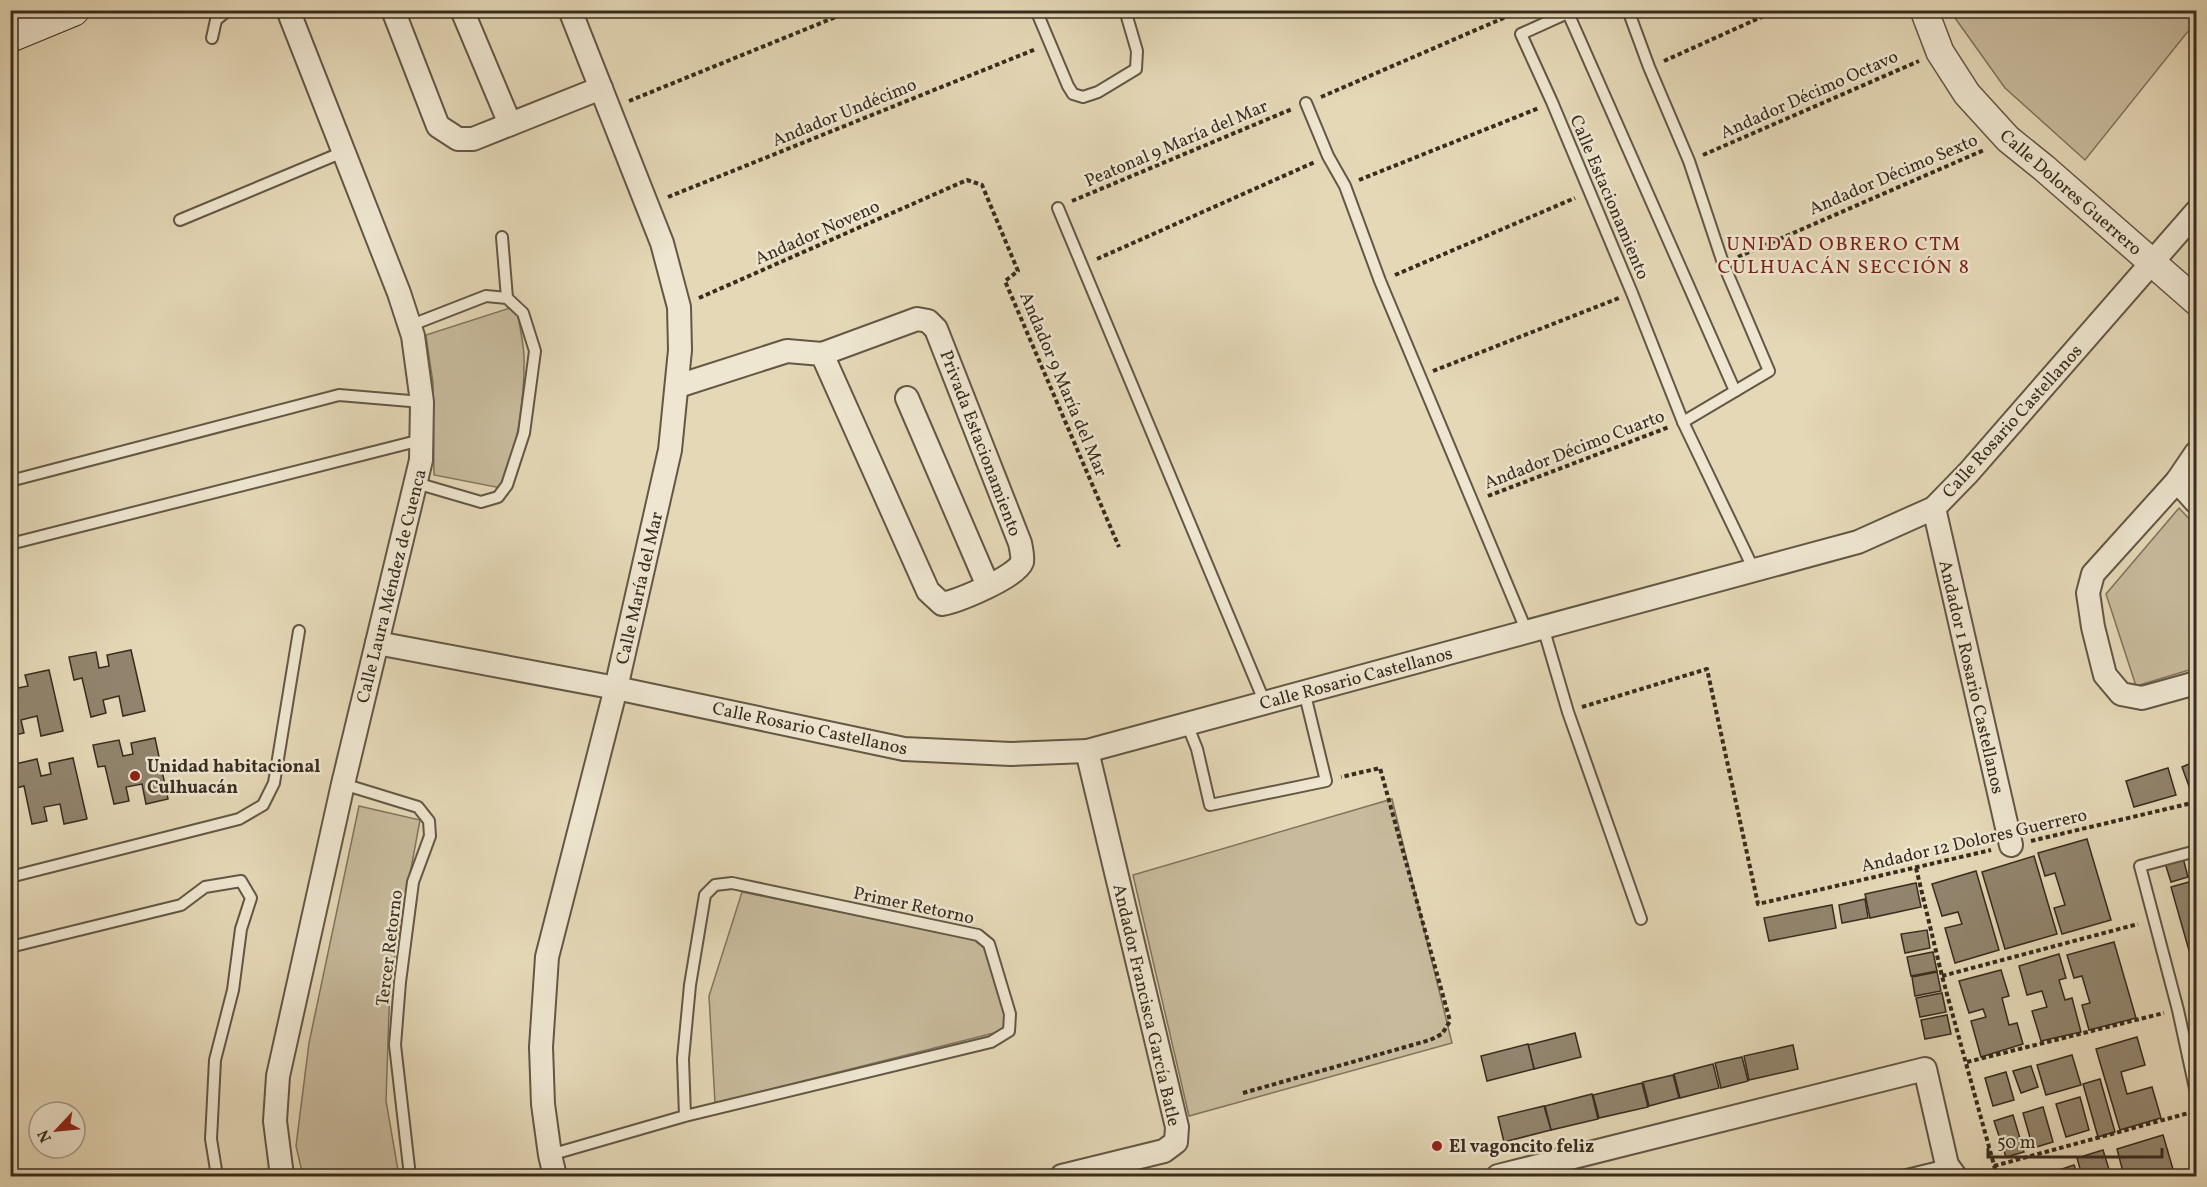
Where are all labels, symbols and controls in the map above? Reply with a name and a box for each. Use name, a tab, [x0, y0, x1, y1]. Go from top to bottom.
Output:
street label: Andador Décimo Octavo	[1717, 45, 1903, 146]
street label: Andador Undécimo	[769, 73, 921, 154]
street label: Peatonal 9 María del Mar	[1081, 94, 1272, 194]
street label: Calle Estacionamiento	[1563, 111, 1655, 284]
street label: Calle Dolores Guerrero	[1993, 124, 2147, 262]
street label: Andador Décimo Sexto	[1805, 128, 1982, 222]
street label: Andador Noveno	[751, 195, 884, 272]
district label: UNIDAD OBRERO CTM CULHUACÁN SECCIÓN 8	[1718, 231, 1970, 282]
street label: Andador 9 María del Mar	[1012, 288, 1113, 481]
street label: Calle Rosario Castellanos	[1937, 340, 2089, 504]
street label: Privada Estacionamiento	[933, 347, 1027, 540]
street label: Andador Décimo Cuarto	[1481, 404, 1669, 496]
street label: Calle Laura Méndez de Cuenca	[351, 467, 434, 706]
street label: Calle María del Mar	[611, 509, 670, 667]
street label: Andador 1 Rosario Castellanos	[1931, 558, 2010, 797]
street label: Calle Rosario Castellanos	[1257, 642, 1456, 717]
street label: Calle Rosario Castellanos	[710, 697, 910, 762]
place label: Unidad habitacional Culhuacán	[147, 755, 320, 801]
marker: Unidad habitacional Culhuacán	[128, 769, 142, 783]
street label: Andador 12 Dolores Guerrero	[1859, 803, 2090, 880]
street label: Primer Retorno	[851, 881, 976, 931]
street label: Andador Francisca García Batle	[1105, 882, 1186, 1129]
street label: Tercer Retorno	[371, 889, 410, 1008]
north arrow	[27, 1100, 87, 1160]
scale bar	[1988, 1121, 2162, 1159]
text: N	[33, 1125, 58, 1146]
text: 50 m	[1997, 1131, 2036, 1156]
place label: El vagoncito feliz	[1449, 1135, 1594, 1160]
marker: El vagoncito feliz	[1430, 1139, 1444, 1153]

